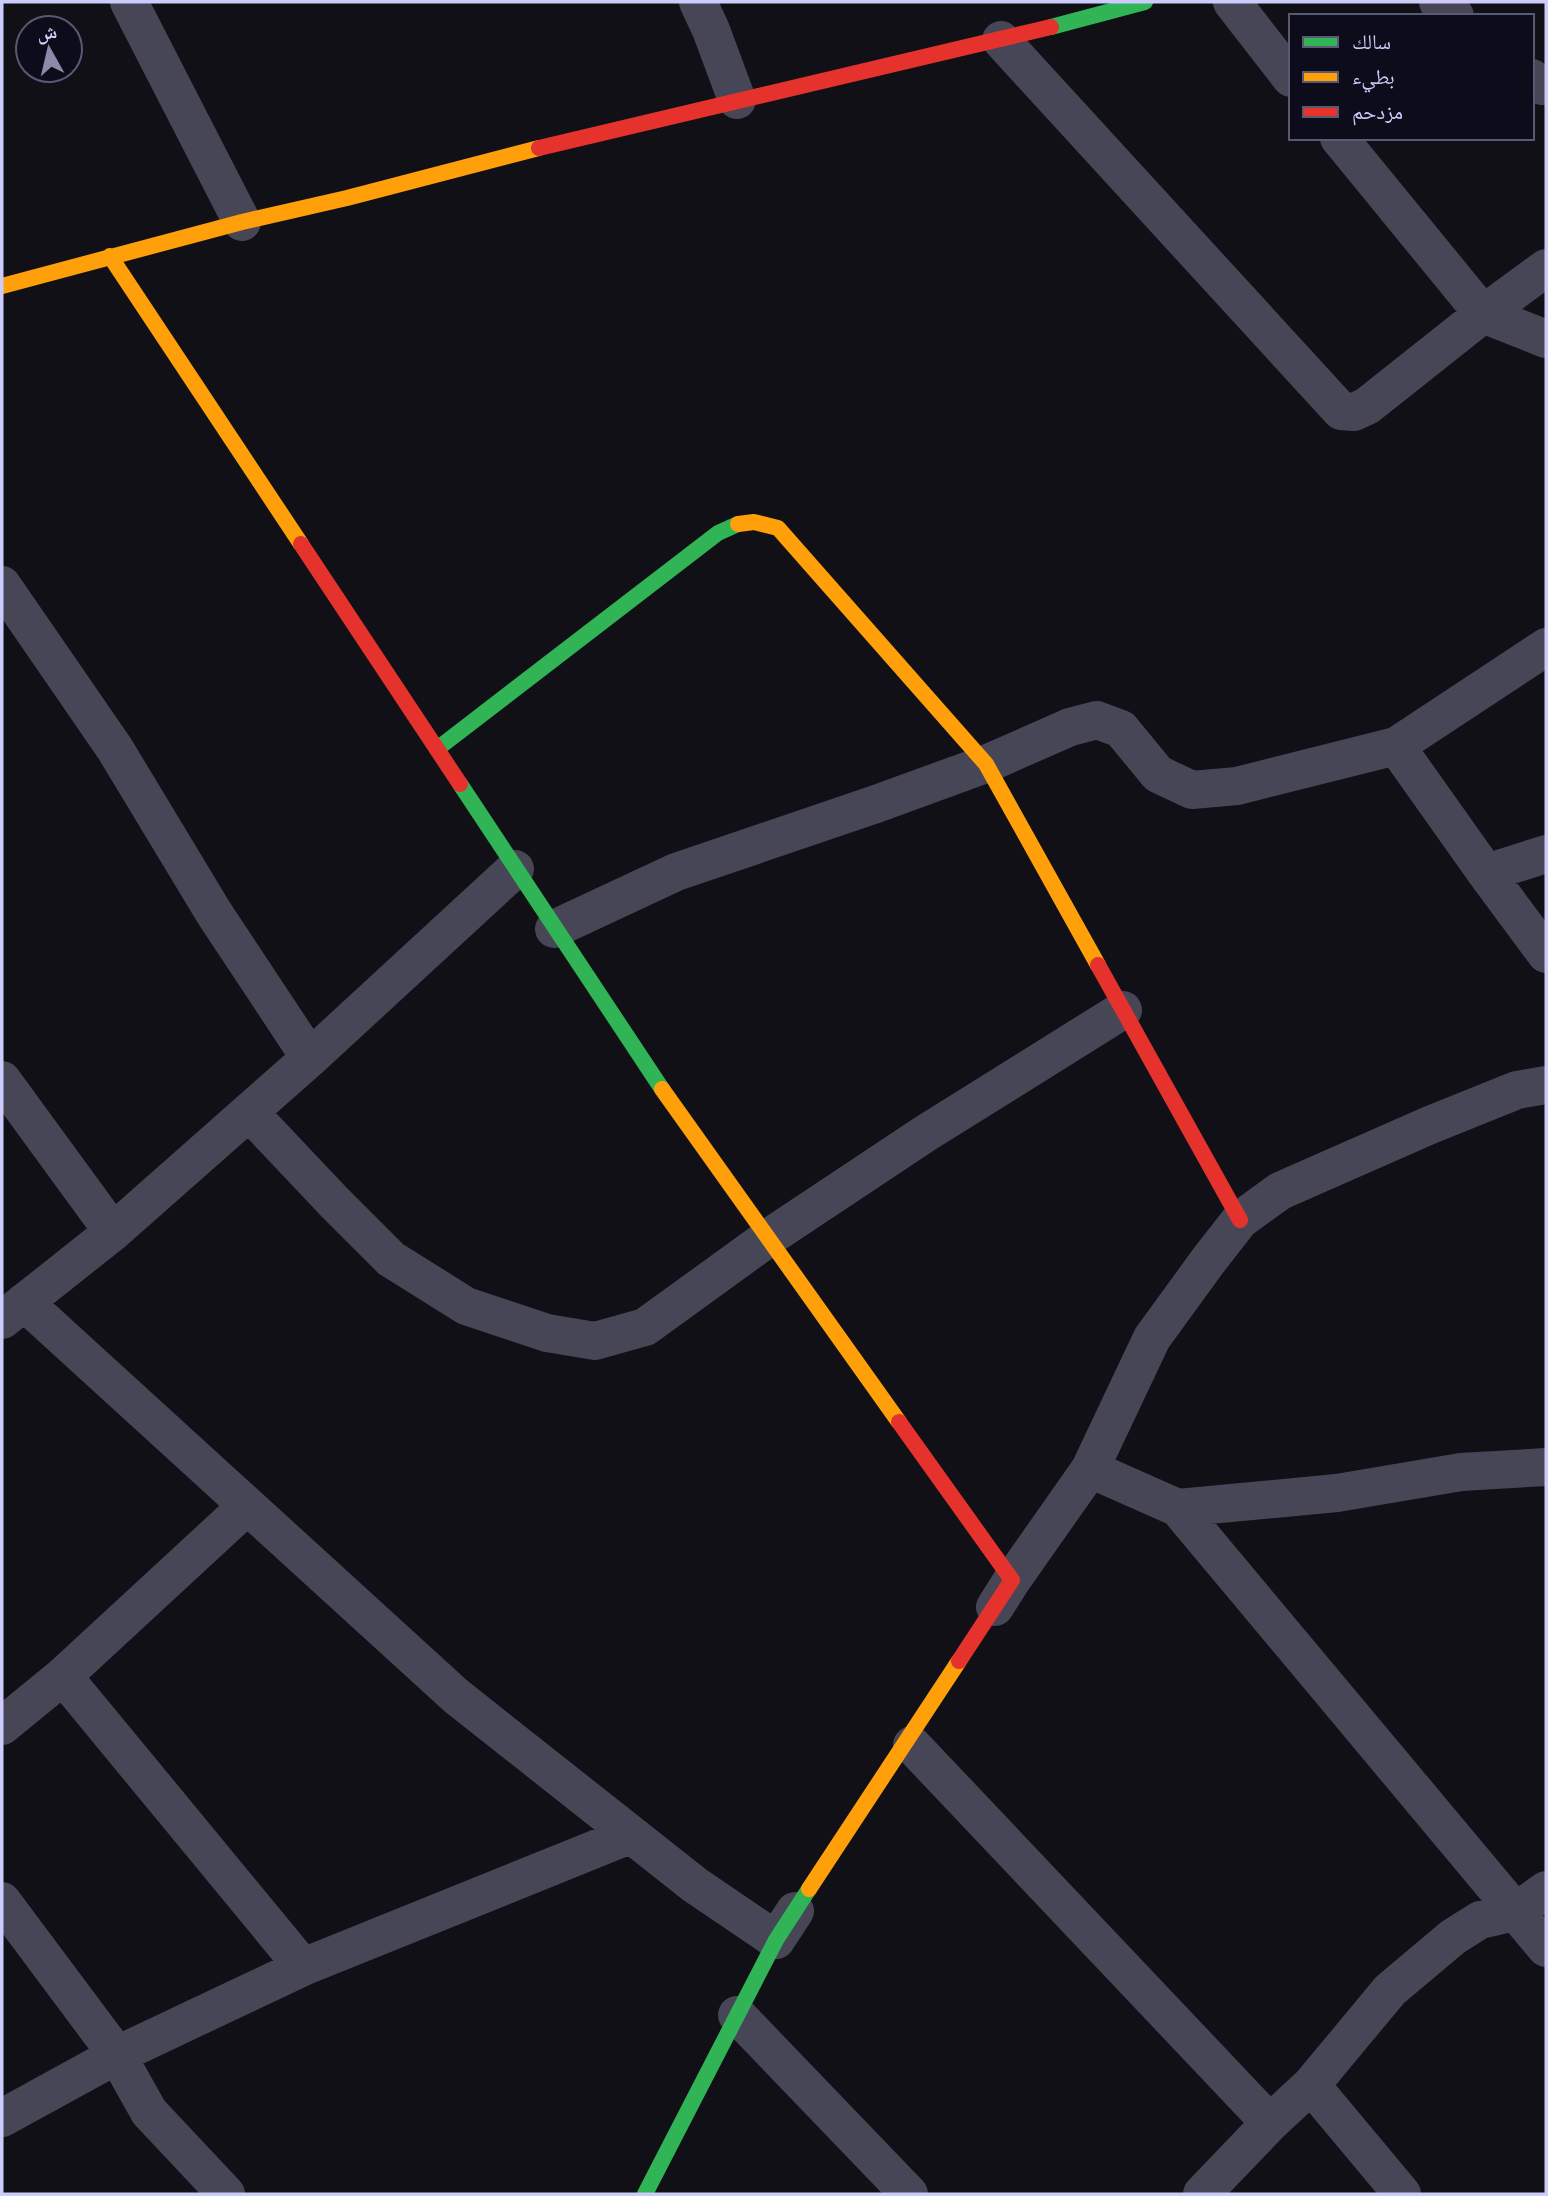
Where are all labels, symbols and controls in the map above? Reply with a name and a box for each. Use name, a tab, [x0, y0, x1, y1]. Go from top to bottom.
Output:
north arrow	[14, 14, 84, 84]
legend	[1289, 14, 1534, 140]
text: ش	[35, 19, 59, 48]
text: سالك	[1352, 27, 1391, 57]
text: بطيء	[1352, 62, 1395, 93]
text: مزدحم	[1352, 97, 1403, 127]

